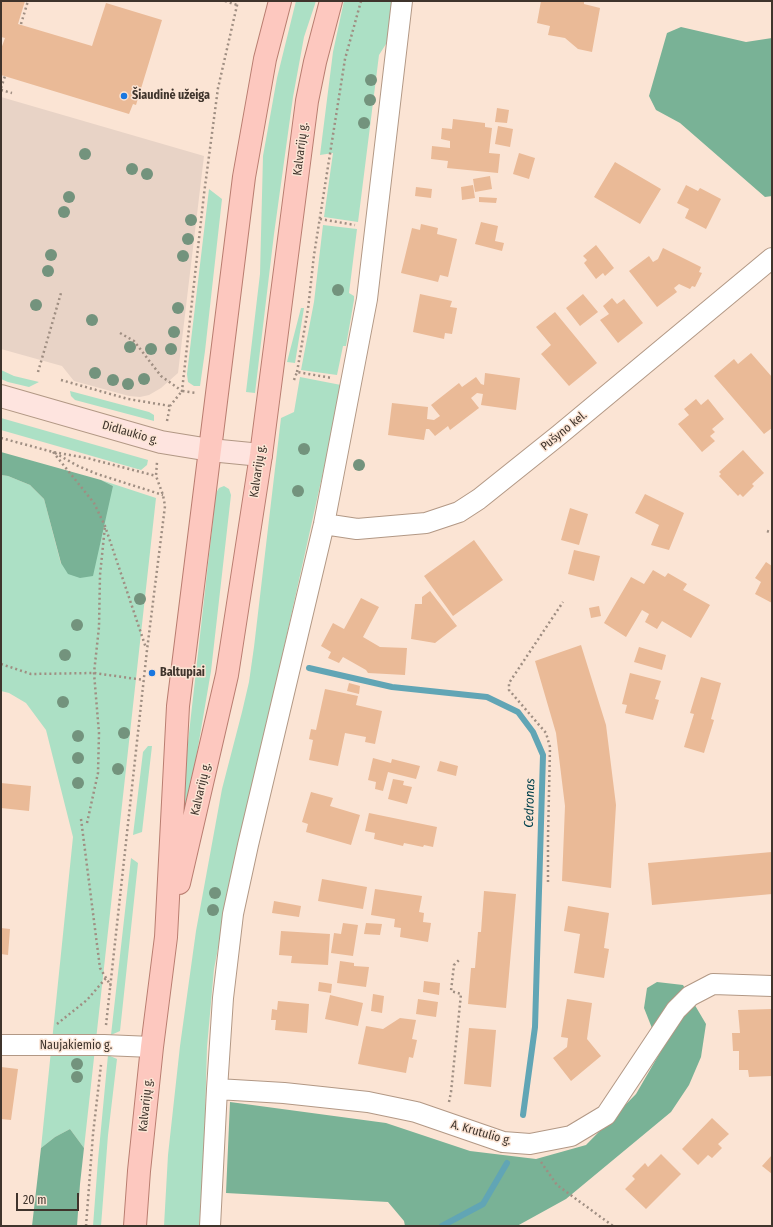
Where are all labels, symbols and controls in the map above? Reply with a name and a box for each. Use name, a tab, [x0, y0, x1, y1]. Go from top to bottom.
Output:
place label: Šiaudinė užeiga	[132, 89, 210, 103]
marker: Šiaudinė užeiga	[119, 91, 129, 101]
street label: Kalvarijų g.	[291, 122, 311, 176]
street label: Pušyno kel.	[538, 408, 590, 454]
street label: Didlaukio g.	[100, 418, 160, 448]
street label: Kalvarijų g.	[247, 443, 269, 499]
place label: Baltupiai	[160, 666, 205, 680]
marker: Baltupiai	[147, 668, 157, 678]
street label: Kalvarijų g.	[188, 761, 214, 817]
water label: Cedronas	[521, 778, 539, 828]
street label: Naujakiemio g.	[40, 1039, 112, 1053]
street label: Kalvarijų g.	[136, 1078, 156, 1132]
street label: A. Krutulio g.	[449, 1118, 513, 1148]
scale bar	[18, 1185, 81, 1211]
text: 20 m	[23, 1193, 47, 1207]

